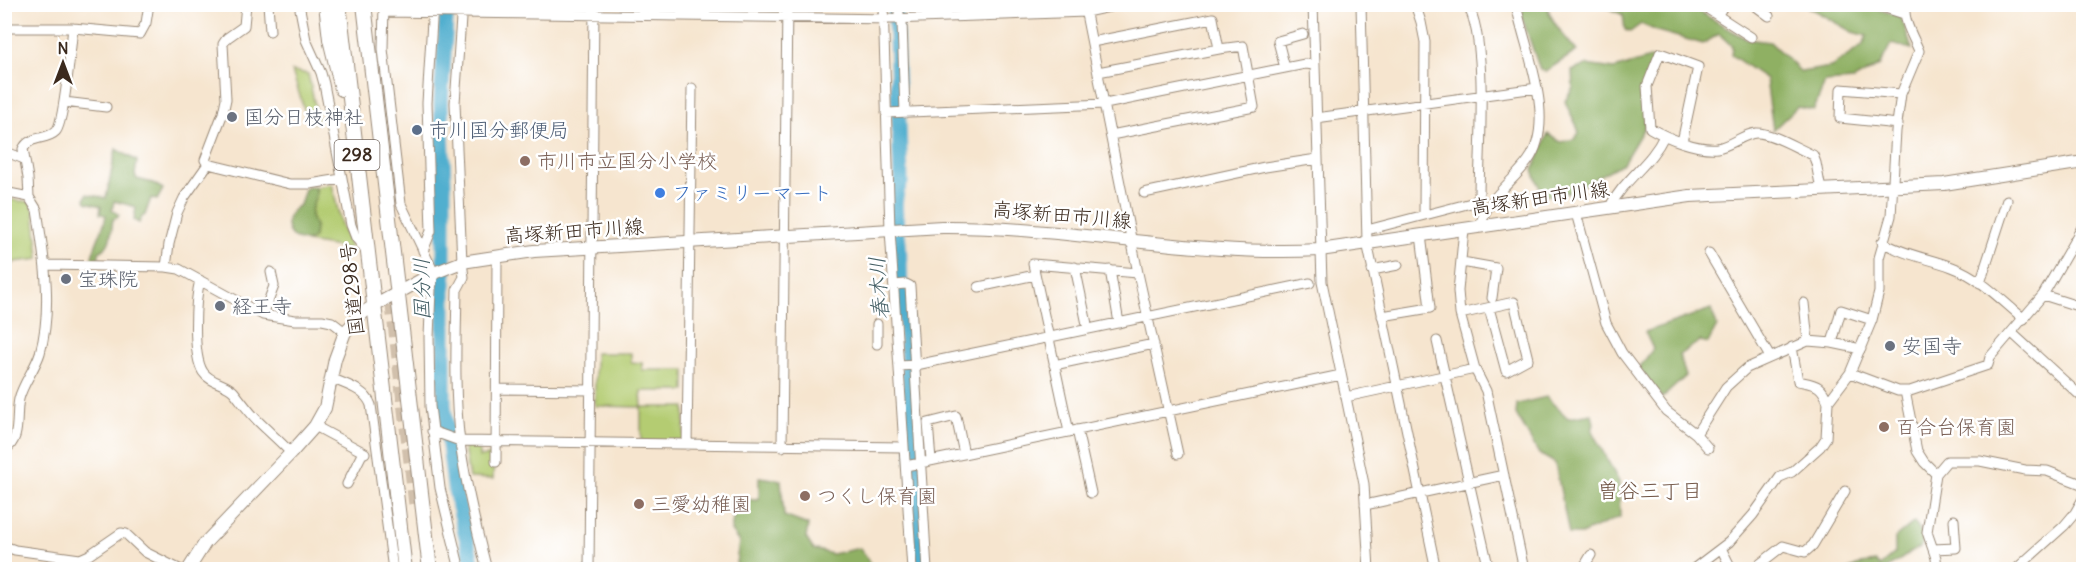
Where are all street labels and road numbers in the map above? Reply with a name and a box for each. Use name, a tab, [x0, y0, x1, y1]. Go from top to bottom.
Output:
road number: 298	[334, 140, 380, 170]
street label: 高塚新田市川線	[1469, 175, 1611, 220]
street label: 高塚新田市川線	[991, 196, 1133, 233]
street label: 高塚新田市川線	[503, 213, 645, 248]
street label: 国道298号	[334, 241, 369, 337]

